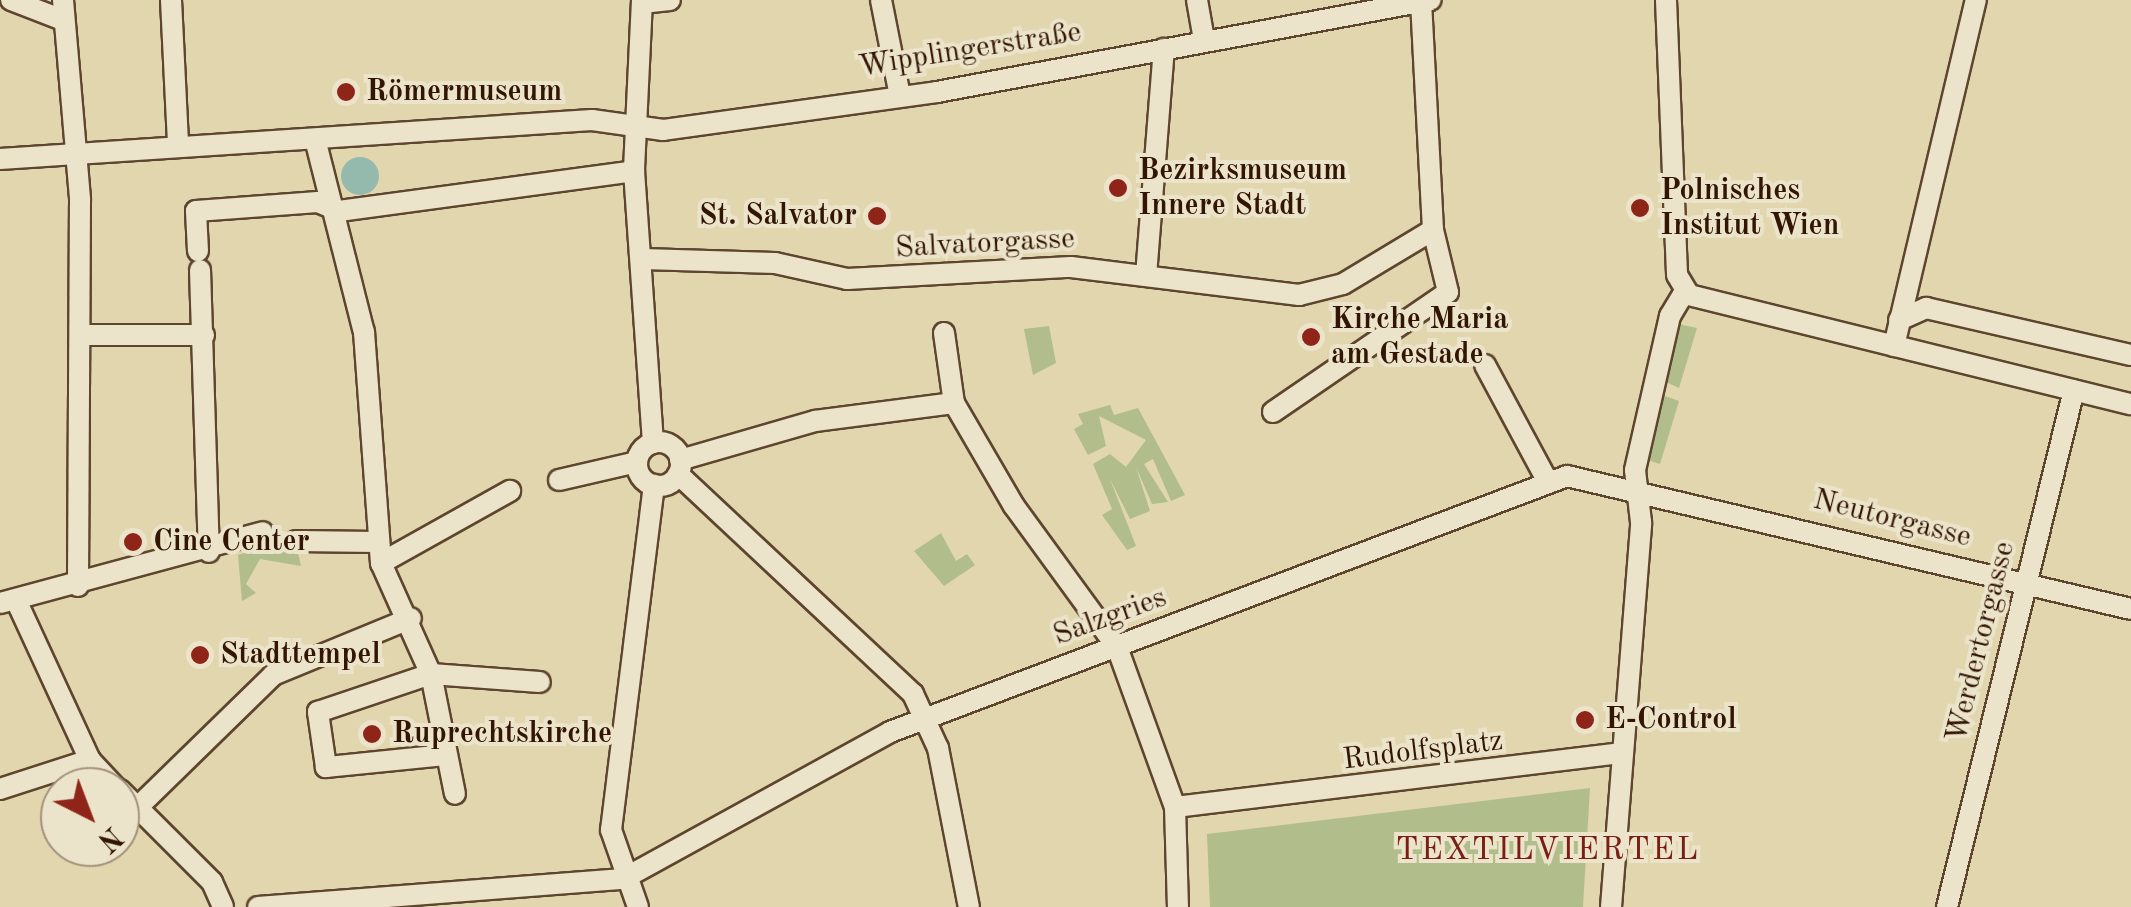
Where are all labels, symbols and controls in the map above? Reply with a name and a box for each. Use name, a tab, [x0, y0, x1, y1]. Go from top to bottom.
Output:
street label: Wipplingerstraße	[856, 15, 1084, 85]
place label: Römermuseum	[366, 74, 562, 110]
marker: Römermuseum	[335, 81, 357, 103]
place label: Bezirksmuseum Innere Stadt	[1138, 153, 1347, 224]
place label: Polnisches Institut Wien	[1660, 173, 1839, 244]
marker: Bezirksmuseum Innere Stadt	[1107, 177, 1129, 199]
marker: Polnisches Institut Wien	[1629, 197, 1651, 219]
place label: St. Salvator	[699, 198, 857, 234]
marker: St. Salvator	[866, 205, 888, 227]
street label: Salvatorgasse	[894, 221, 1076, 267]
place label: Kirche Maria am Gestade	[1331, 302, 1508, 372]
marker: Kirche Maria am Gestade	[1300, 326, 1322, 348]
street label: Neutorgasse	[1809, 482, 1975, 556]
place label: Cine Center	[153, 524, 310, 560]
marker: Cine Center	[122, 531, 144, 553]
street label: Werdertorgasse	[1939, 538, 2023, 746]
street label: Salzgries	[1048, 580, 1172, 654]
place label: Stadttempel	[220, 637, 381, 673]
marker: Stadttempel	[189, 644, 211, 666]
place label: E-Control	[1605, 702, 1737, 738]
marker: E-Control	[1574, 709, 1596, 731]
place label: Ruprechtskirche	[392, 716, 612, 752]
marker: Ruprechtskirche	[361, 723, 383, 745]
street label: Rudolfsplatz	[1341, 723, 1505, 779]
north arrow	[40, 767, 140, 867]
text: N	[91, 820, 126, 855]
district label: TEXTILVIERTEL	[1395, 832, 1701, 870]

